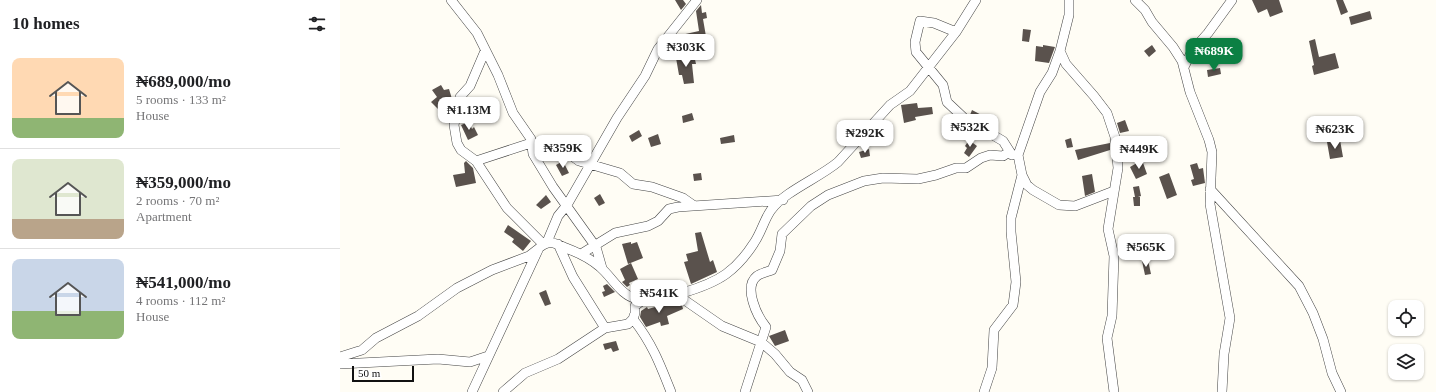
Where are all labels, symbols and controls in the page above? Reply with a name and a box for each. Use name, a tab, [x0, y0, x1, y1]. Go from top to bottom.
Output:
icon: filters	[306, 13, 328, 35]
text: 10 homes	[12, 14, 80, 33]
pin: ₦303K	[658, 34, 714, 68]
pin: ₦689K	[1186, 38, 1242, 72]
text: ₦303K	[667, 39, 706, 54]
text: ₦689K	[1195, 43, 1234, 58]
text: ₦689,000/mo	[136, 72, 231, 91]
icon: home	[44, 74, 92, 122]
text: 5 rooms · 133 m²	[136, 92, 226, 107]
pin: ₦1.13M	[436, 97, 502, 131]
text: ₦1.13M	[447, 102, 491, 117]
text: House	[136, 108, 169, 123]
pin: ₦532K	[942, 114, 998, 148]
pin: ₦623K	[1307, 116, 1363, 150]
text: ₦532K	[951, 119, 990, 134]
pin: ₦292K	[837, 120, 893, 154]
text: ₦623K	[1316, 121, 1355, 136]
text: ₦292K	[846, 125, 885, 140]
pin: ₦359K	[535, 135, 591, 169]
pin: ₦449K	[1111, 136, 1167, 170]
text: ₦359K	[544, 140, 583, 155]
text: ₦449K	[1120, 141, 1159, 156]
text: ₦359,000/mo	[136, 173, 231, 192]
icon: home	[44, 175, 92, 223]
text: 2 rooms · 70 m²	[136, 193, 219, 208]
text: Apartment	[136, 209, 192, 224]
pin: ₦565K	[1118, 234, 1174, 268]
text: ₦565K	[1127, 239, 1166, 254]
text: ₦541,000/mo	[136, 273, 231, 292]
icon: home	[44, 275, 92, 323]
pin: ₦541K	[631, 280, 687, 314]
text: ₦541K	[640, 285, 679, 300]
text: 4 rooms · 112 m²	[136, 293, 225, 308]
map controls	[1388, 300, 1424, 380]
button: locate	[1388, 300, 1424, 336]
text: House	[136, 309, 169, 324]
button: layers	[1388, 344, 1424, 380]
scale bar	[352, 364, 414, 383]
text: 50 m	[358, 367, 380, 379]

